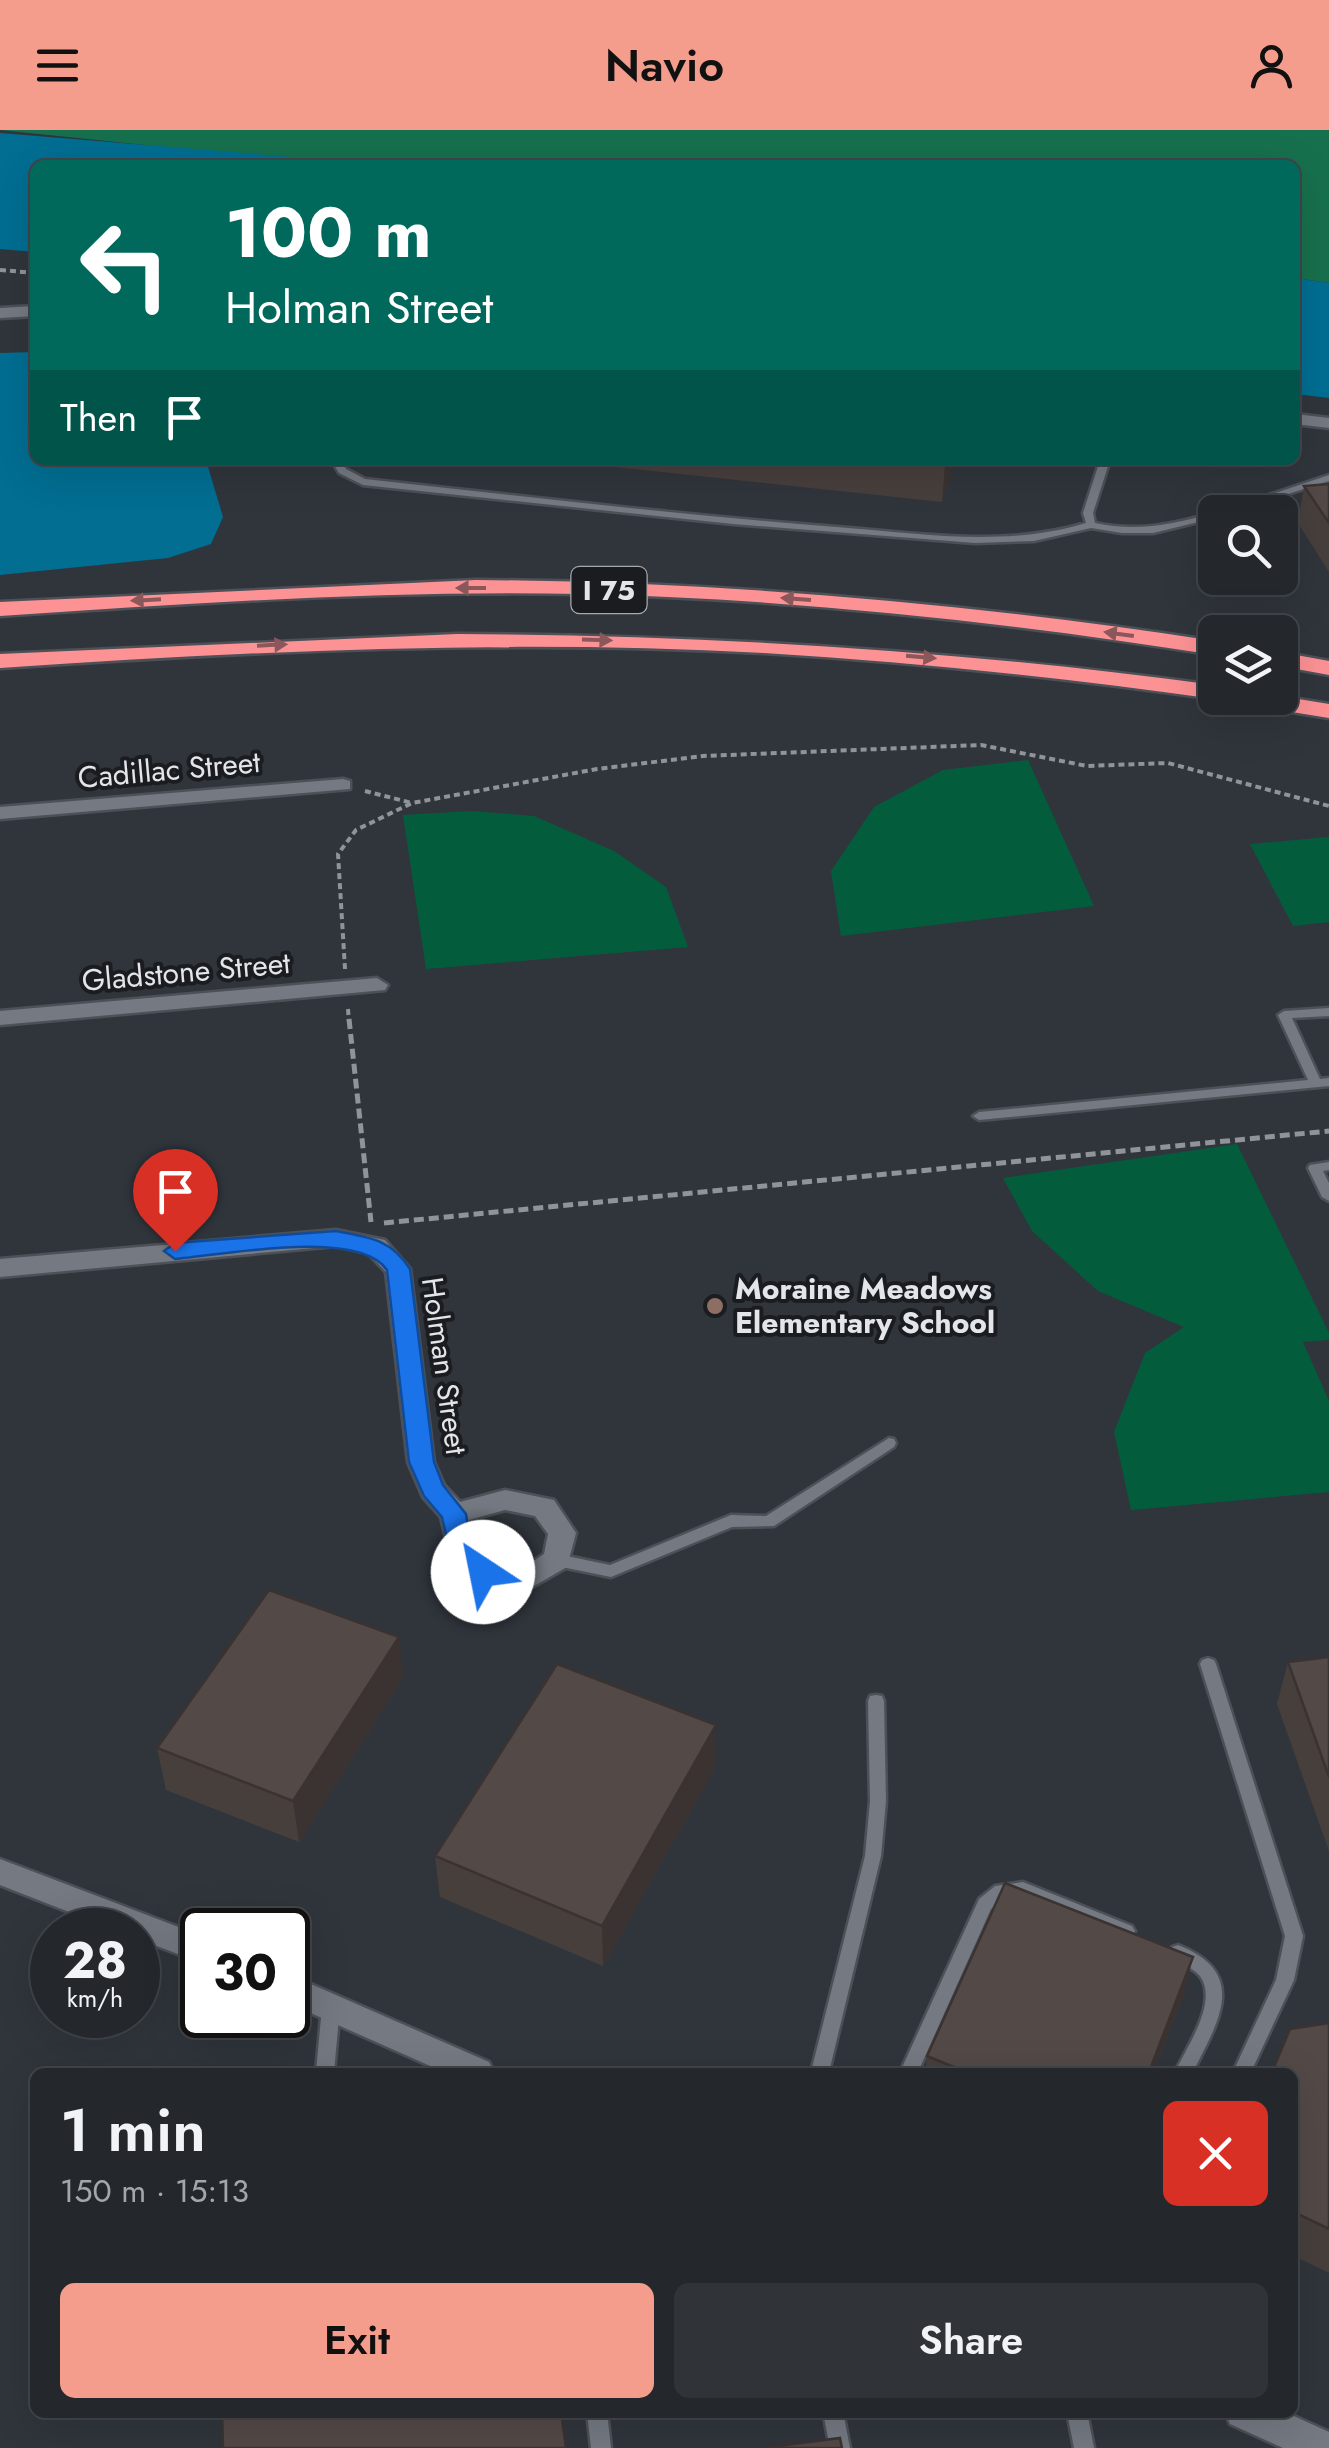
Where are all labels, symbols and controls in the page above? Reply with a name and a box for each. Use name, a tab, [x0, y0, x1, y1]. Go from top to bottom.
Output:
text: Navio	[605, 33, 724, 98]
icon: menu	[30, 38, 85, 93]
icon: person	[1244, 38, 1299, 93]
text: 100 m	[225, 182, 432, 283]
icon: left	[60, 200, 190, 330]
text: Holman Street	[225, 275, 493, 340]
text: Then	[60, 390, 137, 445]
icon: arrive	[157, 390, 212, 445]
map controls	[1198, 495, 1298, 715]
button: search	[1198, 495, 1298, 595]
road number: I 75	[572, 567, 646, 613]
one-way arrow	[454, 580, 486, 596]
one-way arrow	[779, 591, 811, 607]
one-way arrow	[130, 592, 162, 608]
button: layers	[1198, 615, 1298, 715]
one-way arrow	[1102, 626, 1134, 642]
one-way arrow	[581, 632, 613, 648]
one-way arrow	[257, 637, 289, 653]
one-way arrow	[906, 649, 938, 665]
street label: Cadillac Street	[76, 740, 263, 799]
street label: Gladstone Street	[80, 941, 293, 1002]
pin	[133, 1149, 218, 1252]
icon: arrive	[148, 1164, 203, 1219]
place label: Moraine Meadows Elementary School	[735, 1267, 995, 1344]
street label: Holman Street	[411, 1274, 478, 1458]
marker: Moraine Meadows Elementary School	[704, 1295, 726, 1317]
position arrow	[431, 1520, 535, 1624]
speed limit sign: 30	[180, 1908, 310, 2038]
text: 28	[63, 1924, 127, 1997]
text: km/h	[67, 1980, 123, 2016]
text: 1 min	[60, 2087, 206, 2174]
button: close	[1163, 2101, 1268, 2206]
text: 150 m · 15:13	[60, 2168, 249, 2214]
button: Exit	[60, 2283, 654, 2398]
button: Share	[674, 2283, 1268, 2398]

